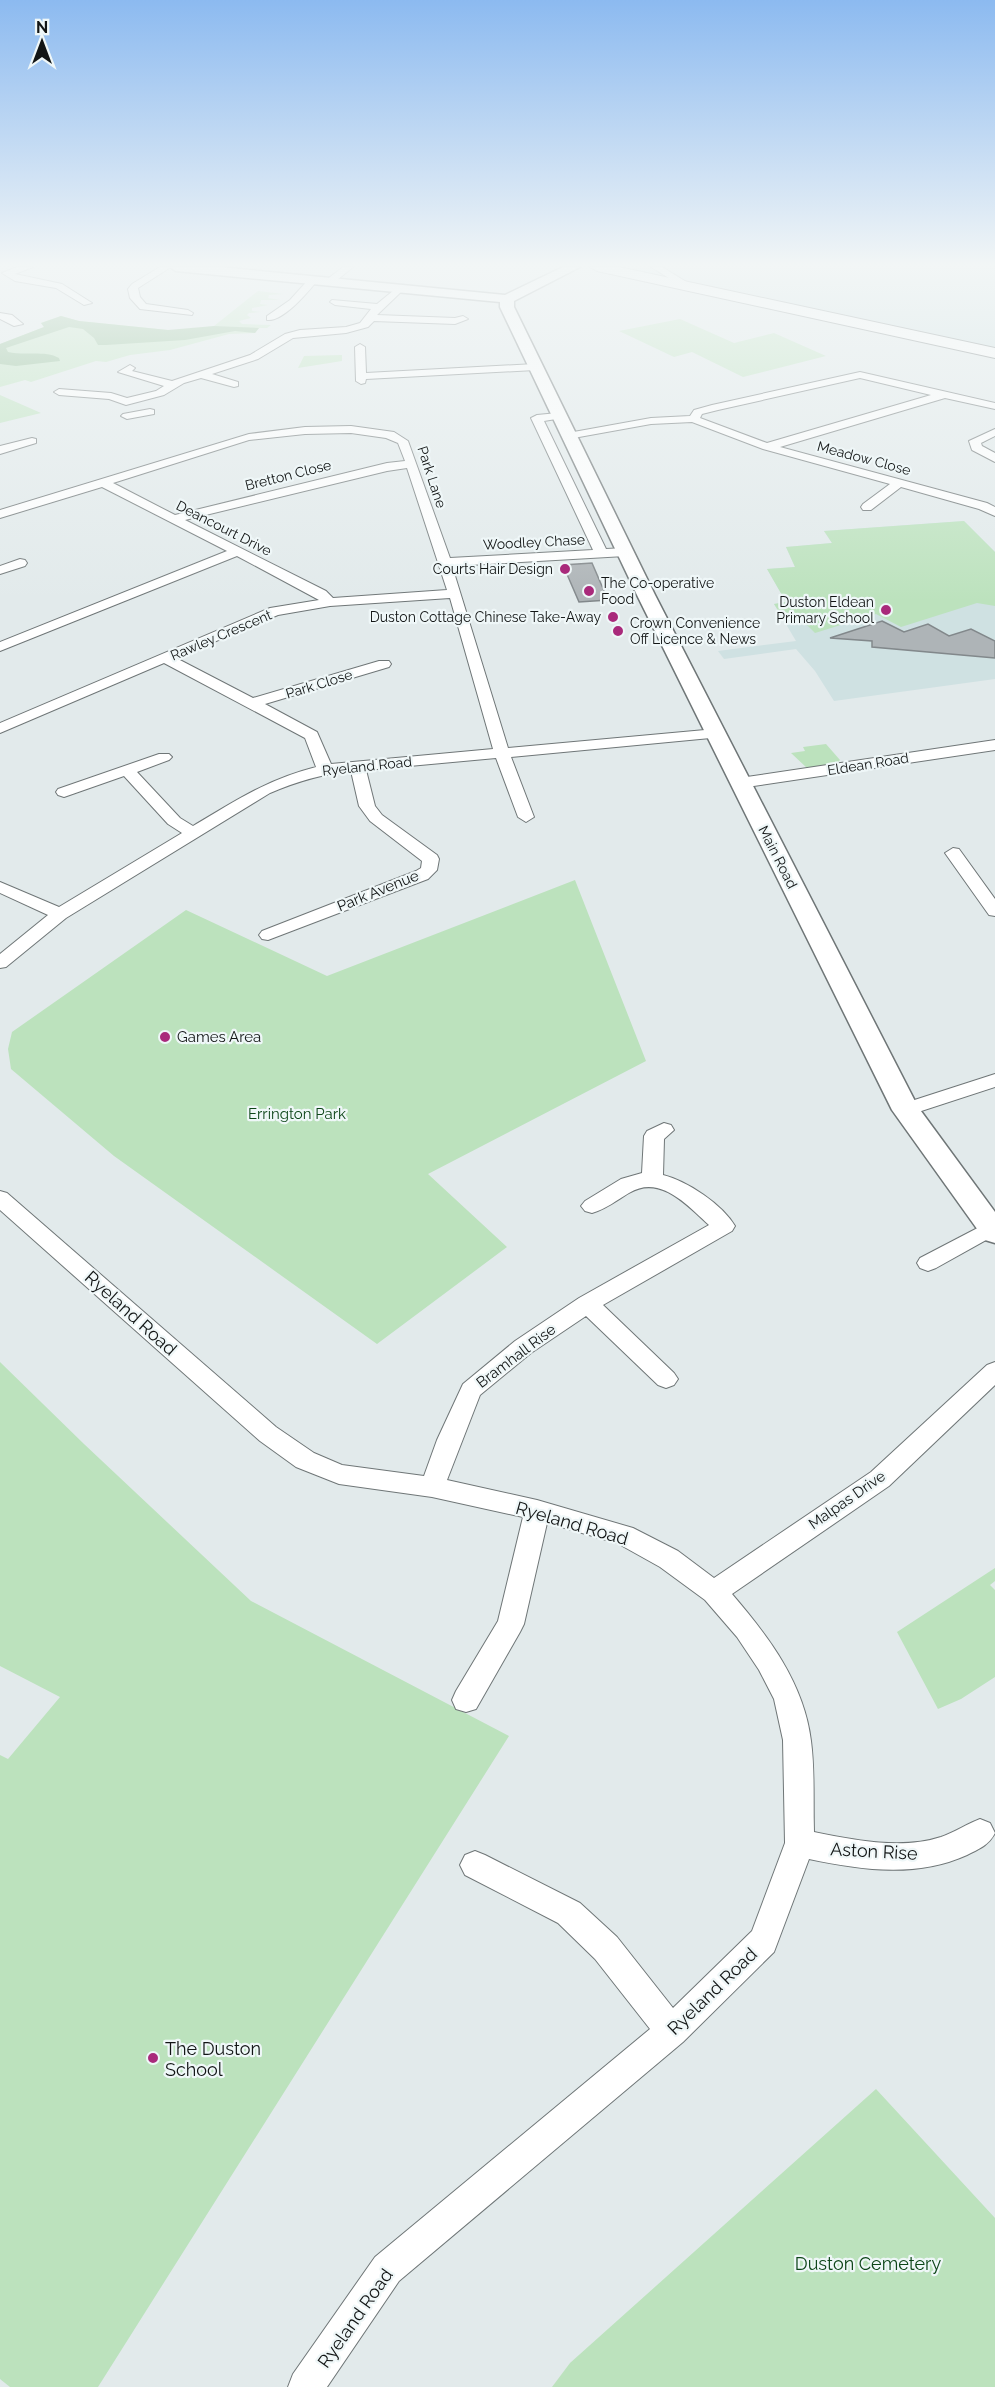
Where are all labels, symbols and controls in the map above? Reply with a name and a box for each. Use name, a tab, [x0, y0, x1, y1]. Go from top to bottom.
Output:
north arrow	[12, 12, 72, 72]
text: N	[36, 18, 48, 37]
street label: Meadow Close	[816, 438, 912, 478]
street label: Park Lane	[414, 444, 450, 510]
street label: Bretton Close	[243, 457, 333, 493]
street label: Deancourt Drive	[174, 497, 274, 559]
street label: Woodley Chase	[483, 531, 585, 553]
place label: Courts Hair Design	[433, 561, 553, 577]
marker: Courts Hair Design	[558, 562, 572, 576]
place label: The Co-operative Food	[601, 575, 714, 607]
marker: The Co-operative Food	[582, 584, 596, 598]
place label: Duston Eldean Primary School	[776, 594, 874, 626]
marker: Duston Eldean Primary School	[879, 603, 893, 617]
street label: Rawley Crescent	[168, 606, 274, 664]
place label: Duston Cottage Chinese Take-Away	[370, 609, 601, 625]
marker: Duston Cottage Chinese Take-Away	[606, 610, 620, 624]
place label: Crown Convenience Off Licence & News	[630, 615, 760, 647]
marker: Crown Convenience Off Licence & News	[611, 624, 625, 638]
street label: Park Close	[284, 666, 354, 702]
street label: Eldean Road	[826, 750, 910, 778]
street label: Ryeland Road	[321, 753, 413, 779]
street label: Main Road	[755, 823, 801, 891]
street label: Park Avenue	[334, 866, 422, 916]
place label: Games Area	[177, 1028, 261, 1046]
marker: Games Area	[158, 1030, 172, 1044]
park label: Errington Park	[248, 1105, 346, 1123]
street label: Ryeland Road	[81, 1266, 181, 1360]
street label: Bramhall Rise	[473, 1320, 559, 1392]
street label: Malpas Drive	[805, 1467, 889, 1533]
street label: Ryeland Road	[513, 1497, 631, 1549]
street label: Aston Rise	[830, 1838, 919, 1864]
street label: Ryeland Road	[663, 1943, 761, 2039]
place label: The Duston School	[165, 2038, 261, 2080]
marker: The Duston School	[146, 2051, 160, 2065]
park label: Duston Cemetery	[795, 2253, 941, 2274]
street label: Ryeland Road	[313, 2265, 397, 2371]

